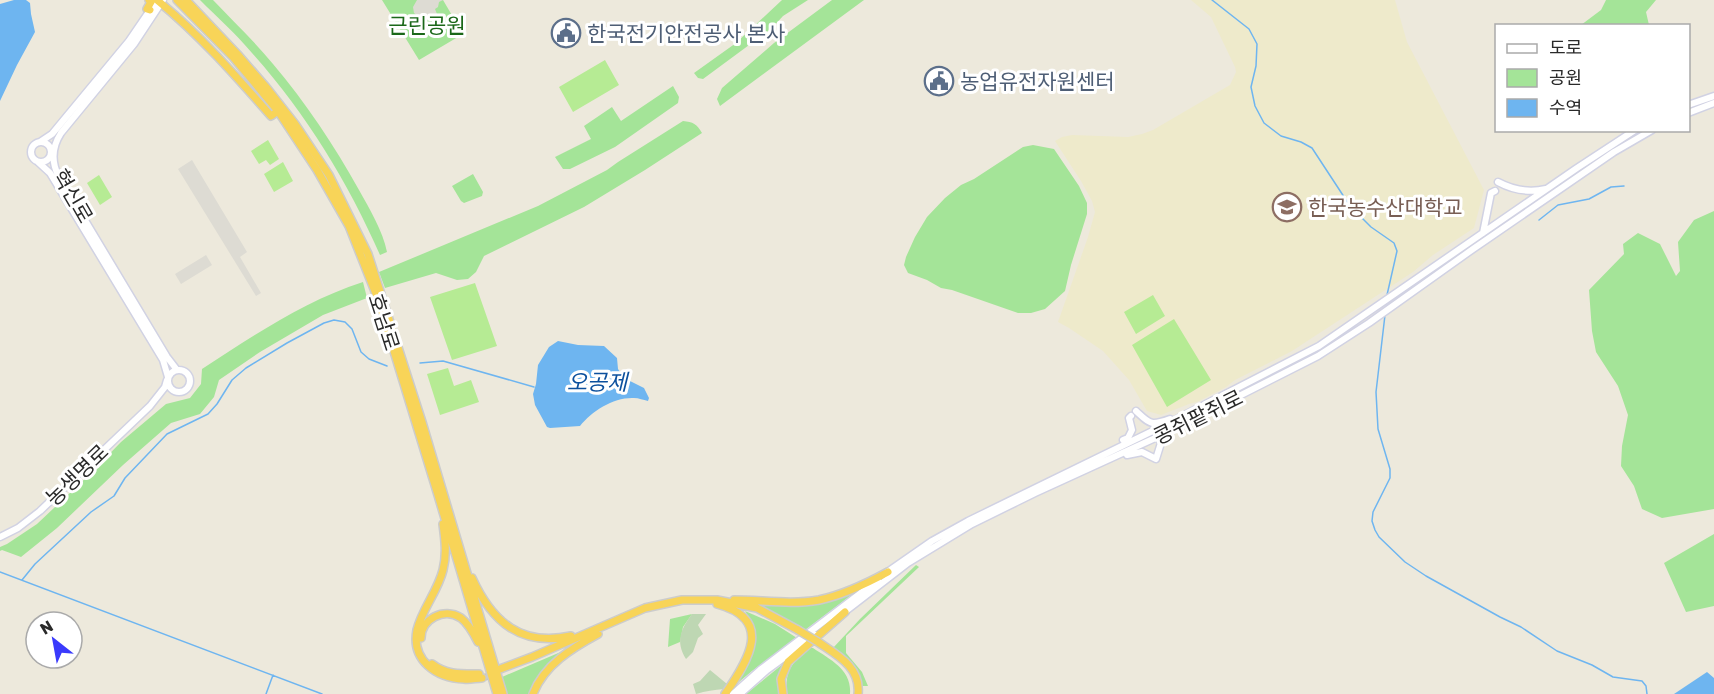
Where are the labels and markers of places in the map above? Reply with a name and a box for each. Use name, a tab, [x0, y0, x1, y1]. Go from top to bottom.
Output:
public building icon: 한국전기안전공사 본사	[550, 17, 582, 49]
place label: 한국전기안전공사 본사	[587, 21, 785, 46]
public building icon: 농업유전자원센터	[923, 65, 955, 97]
place label: 농업유전자원센터	[960, 69, 1115, 94]
school or university icon: 한국농수산대학교	[1271, 191, 1303, 223]
place label: 한국농수산대학교	[1308, 195, 1463, 220]

